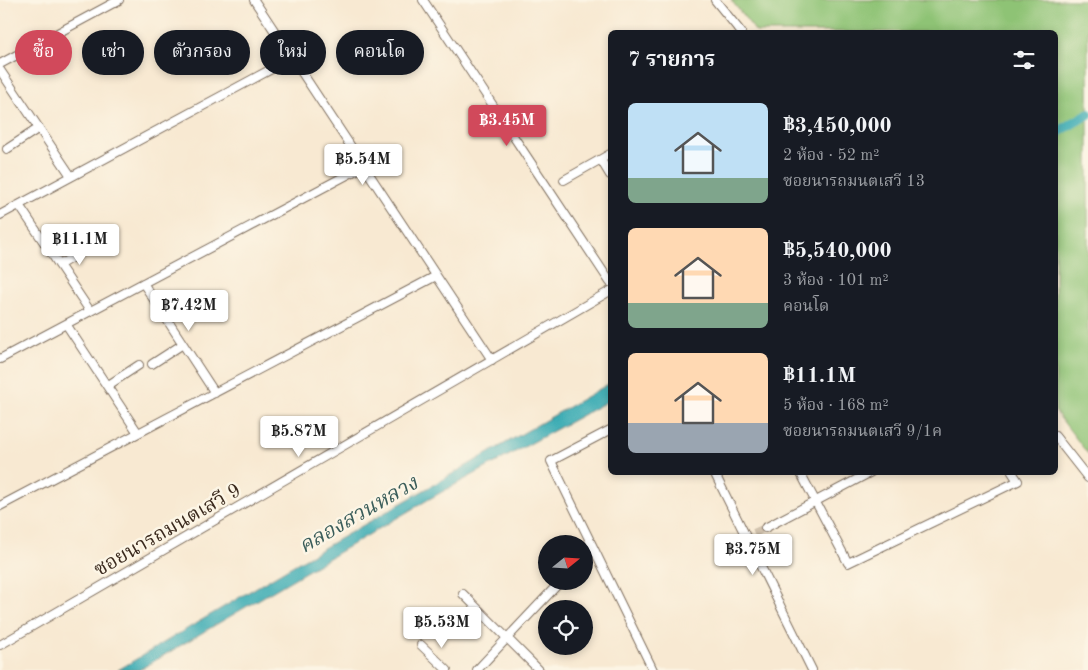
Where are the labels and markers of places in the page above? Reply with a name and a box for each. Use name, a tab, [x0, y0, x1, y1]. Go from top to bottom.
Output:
pin: ฿3.45M	[466, 104, 548, 147]
pin: ฿5.54M	[322, 144, 404, 186]
pin: ฿11.1M	[39, 224, 121, 266]
pin: ฿7.42M	[148, 290, 230, 332]
pin: ฿5.87M	[258, 416, 340, 458]
pin: ฿3.75M	[712, 534, 794, 576]
pin: ฿5.53M	[401, 606, 483, 649]

